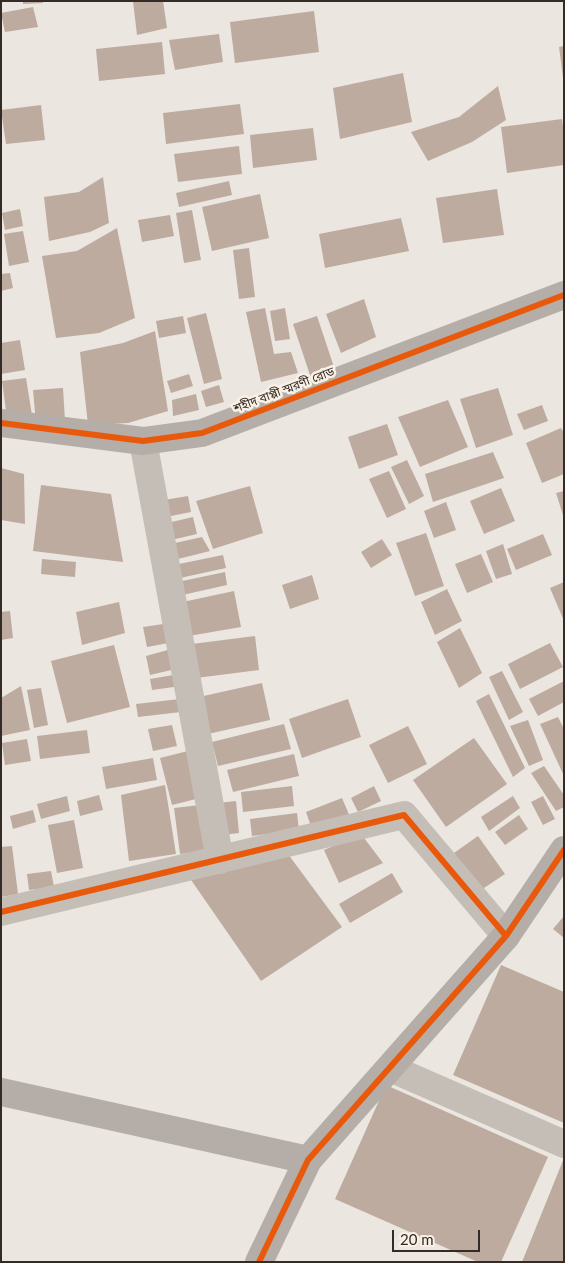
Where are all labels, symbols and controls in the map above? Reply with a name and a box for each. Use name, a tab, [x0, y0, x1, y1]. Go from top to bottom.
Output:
street label: শহীদ বাপ্পী স্মরণী রোড	[231, 364, 337, 416]
scale bar	[395, 1220, 482, 1252]
text: 20 m	[400, 1230, 434, 1248]

